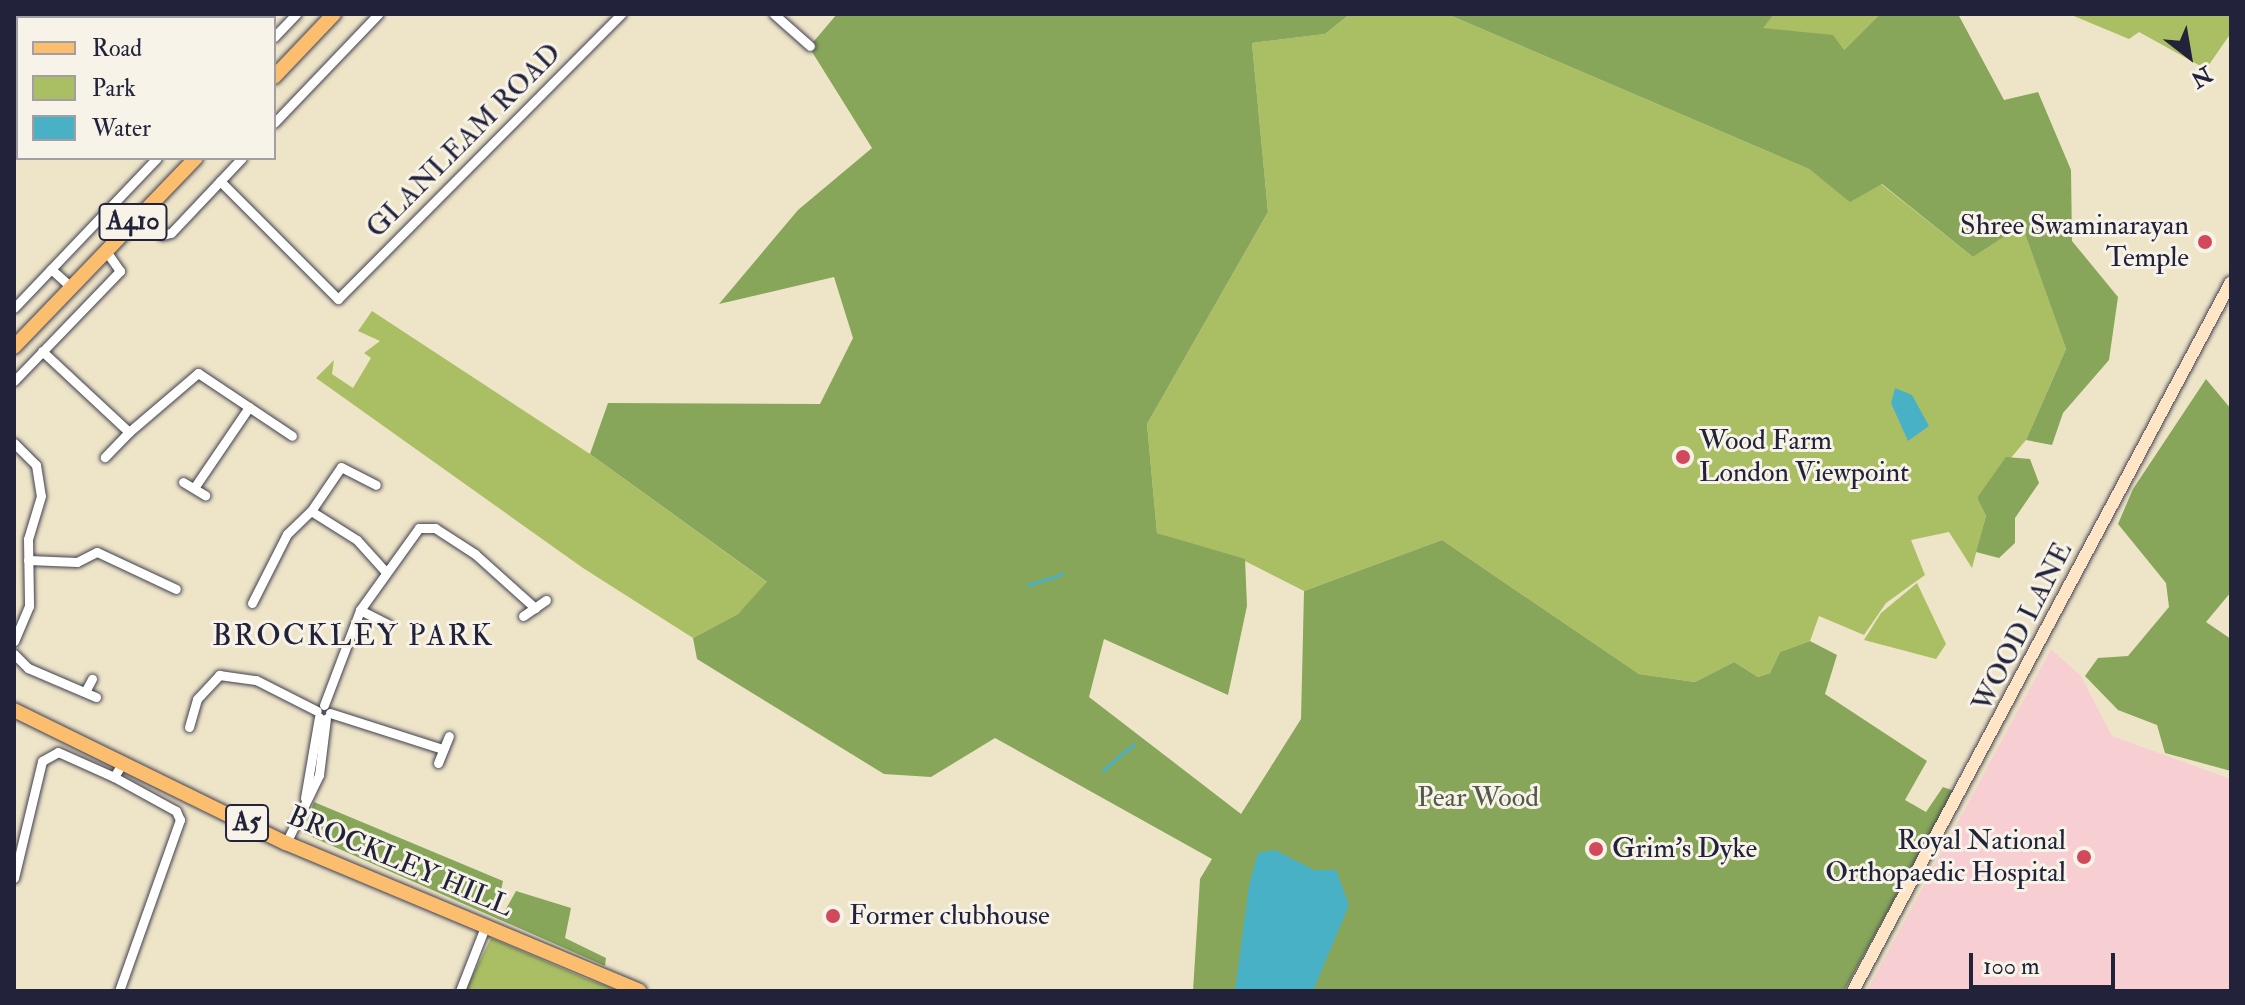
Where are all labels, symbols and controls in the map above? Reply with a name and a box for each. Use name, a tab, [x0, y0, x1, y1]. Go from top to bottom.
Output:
legend	[16, 16, 276, 160]
north arrow	[2149, 16, 2229, 96]
text: Road	[92, 33, 142, 64]
street label: GLANLEAM ROAD	[360, 37, 568, 245]
text: N	[2186, 59, 2217, 94]
text: Park	[92, 73, 136, 104]
text: Water	[92, 113, 151, 144]
road number: A410	[97, 200, 169, 244]
place label: Shree Swaminarayan Temple	[1960, 209, 2189, 275]
marker: Shree Swaminarayan Temple	[2196, 233, 2214, 251]
place label: Wood Farm London Viewpoint	[1699, 424, 1909, 490]
marker: Wood Farm London Viewpoint	[1674, 448, 1692, 466]
street label: WOOD LANE	[1966, 537, 2080, 717]
district label: BROCKLEY PARK	[212, 618, 494, 654]
park label: Pear Wood	[1417, 781, 1539, 815]
street label: BROCKLEY HILL	[283, 799, 517, 925]
road number: A5	[225, 801, 269, 845]
place label: Royal National Orthopaedic Hospital	[1825, 824, 2066, 890]
place label: Grim's Dyke	[1612, 832, 1757, 866]
marker: Grim's Dyke	[1587, 840, 1605, 858]
marker: Royal National Orthopaedic Hospital	[2073, 846, 2095, 868]
place label: Former clubhouse	[849, 899, 1050, 933]
marker: Former clubhouse	[824, 907, 842, 925]
scale bar	[1973, 937, 2119, 987]
text: 100 m	[1983, 951, 2040, 982]

